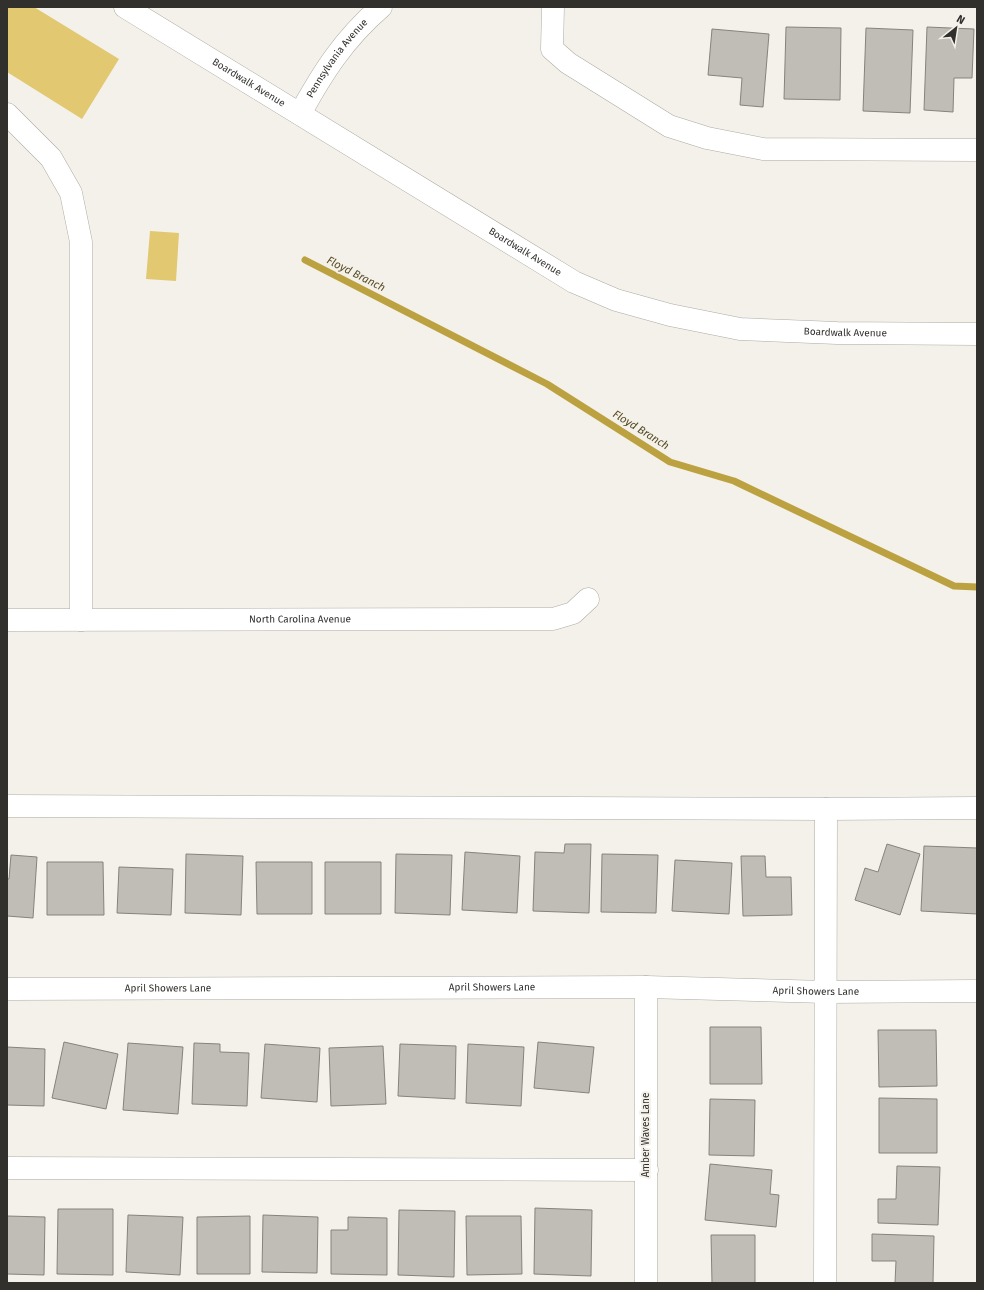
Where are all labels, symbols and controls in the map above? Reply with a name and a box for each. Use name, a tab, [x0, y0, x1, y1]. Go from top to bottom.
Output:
north arrow	[936, 8, 976, 48]
text: N	[954, 12, 967, 27]
street label: Pennsylvania Avenue	[304, 17, 370, 100]
street label: Boardwalk Avenue	[210, 56, 287, 110]
street label: Boardwalk Avenue	[486, 225, 564, 279]
water label: Floyd Branch	[325, 254, 387, 294]
street label: Boardwalk Avenue	[803, 326, 887, 339]
water label: Floyd Branch	[610, 408, 672, 452]
street label: North Carolina Avenue	[249, 613, 351, 626]
street label: April Showers Lane	[449, 981, 535, 994]
street label: April Showers Lane	[125, 982, 211, 995]
street label: April Showers Lane	[773, 985, 859, 998]
street label: Amber Waves Lane	[640, 1093, 652, 1177]

